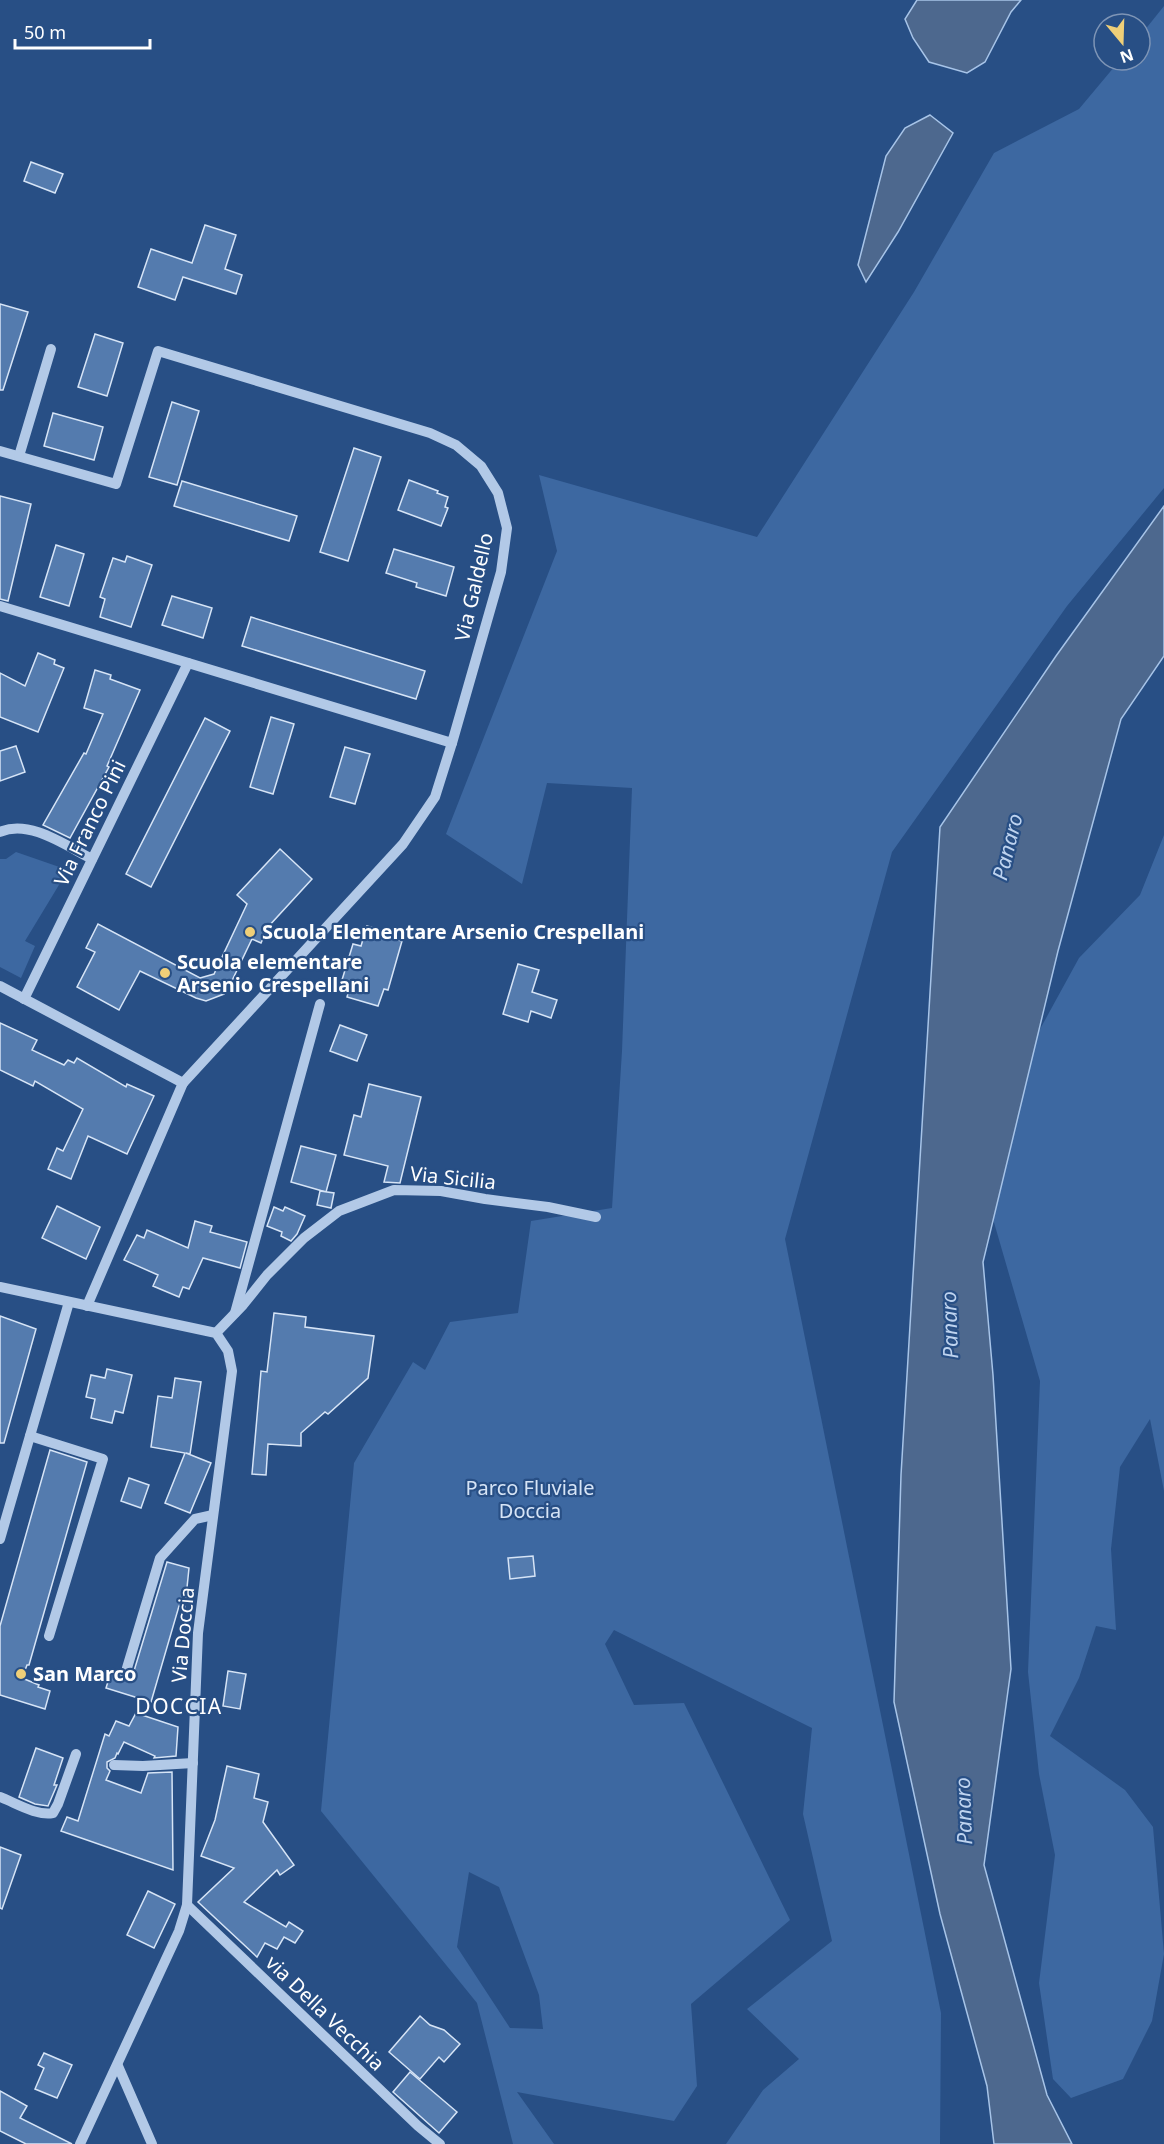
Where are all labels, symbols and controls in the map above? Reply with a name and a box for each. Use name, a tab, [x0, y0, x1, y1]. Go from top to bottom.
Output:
scale bar	[15, 12, 150, 50]
north arrow	[1092, 12, 1152, 72]
text: 50 m	[24, 20, 66, 44]
text: N	[1117, 44, 1137, 69]
street label: Via Galdello	[448, 530, 499, 644]
street label: Via Franco Pini	[47, 755, 132, 890]
water label: Panaro	[985, 811, 1029, 883]
place label: Scuola Elementare Arsenio Crespellani	[262, 918, 644, 945]
marker: Scuola Elementare Arsenio Crespellani	[243, 925, 257, 939]
place label: Scuola elementare Arsenio Crespellani	[177, 948, 369, 998]
marker: Scuola elementare Arsenio Crespellani	[158, 966, 172, 980]
street label: Via Sicilia	[409, 1160, 497, 1195]
water label: Panaro	[934, 1291, 964, 1359]
park label: Parco Fluviale Doccia	[466, 1474, 594, 1524]
street label: Via Doccia	[165, 1586, 200, 1684]
place label: San Marco	[33, 1660, 136, 1687]
marker: San Marco	[14, 1667, 28, 1681]
district label: DOCCIA	[135, 1692, 223, 1720]
water label: Panaro	[948, 1777, 978, 1845]
street label: via Della Vecchia	[260, 1949, 391, 2076]

